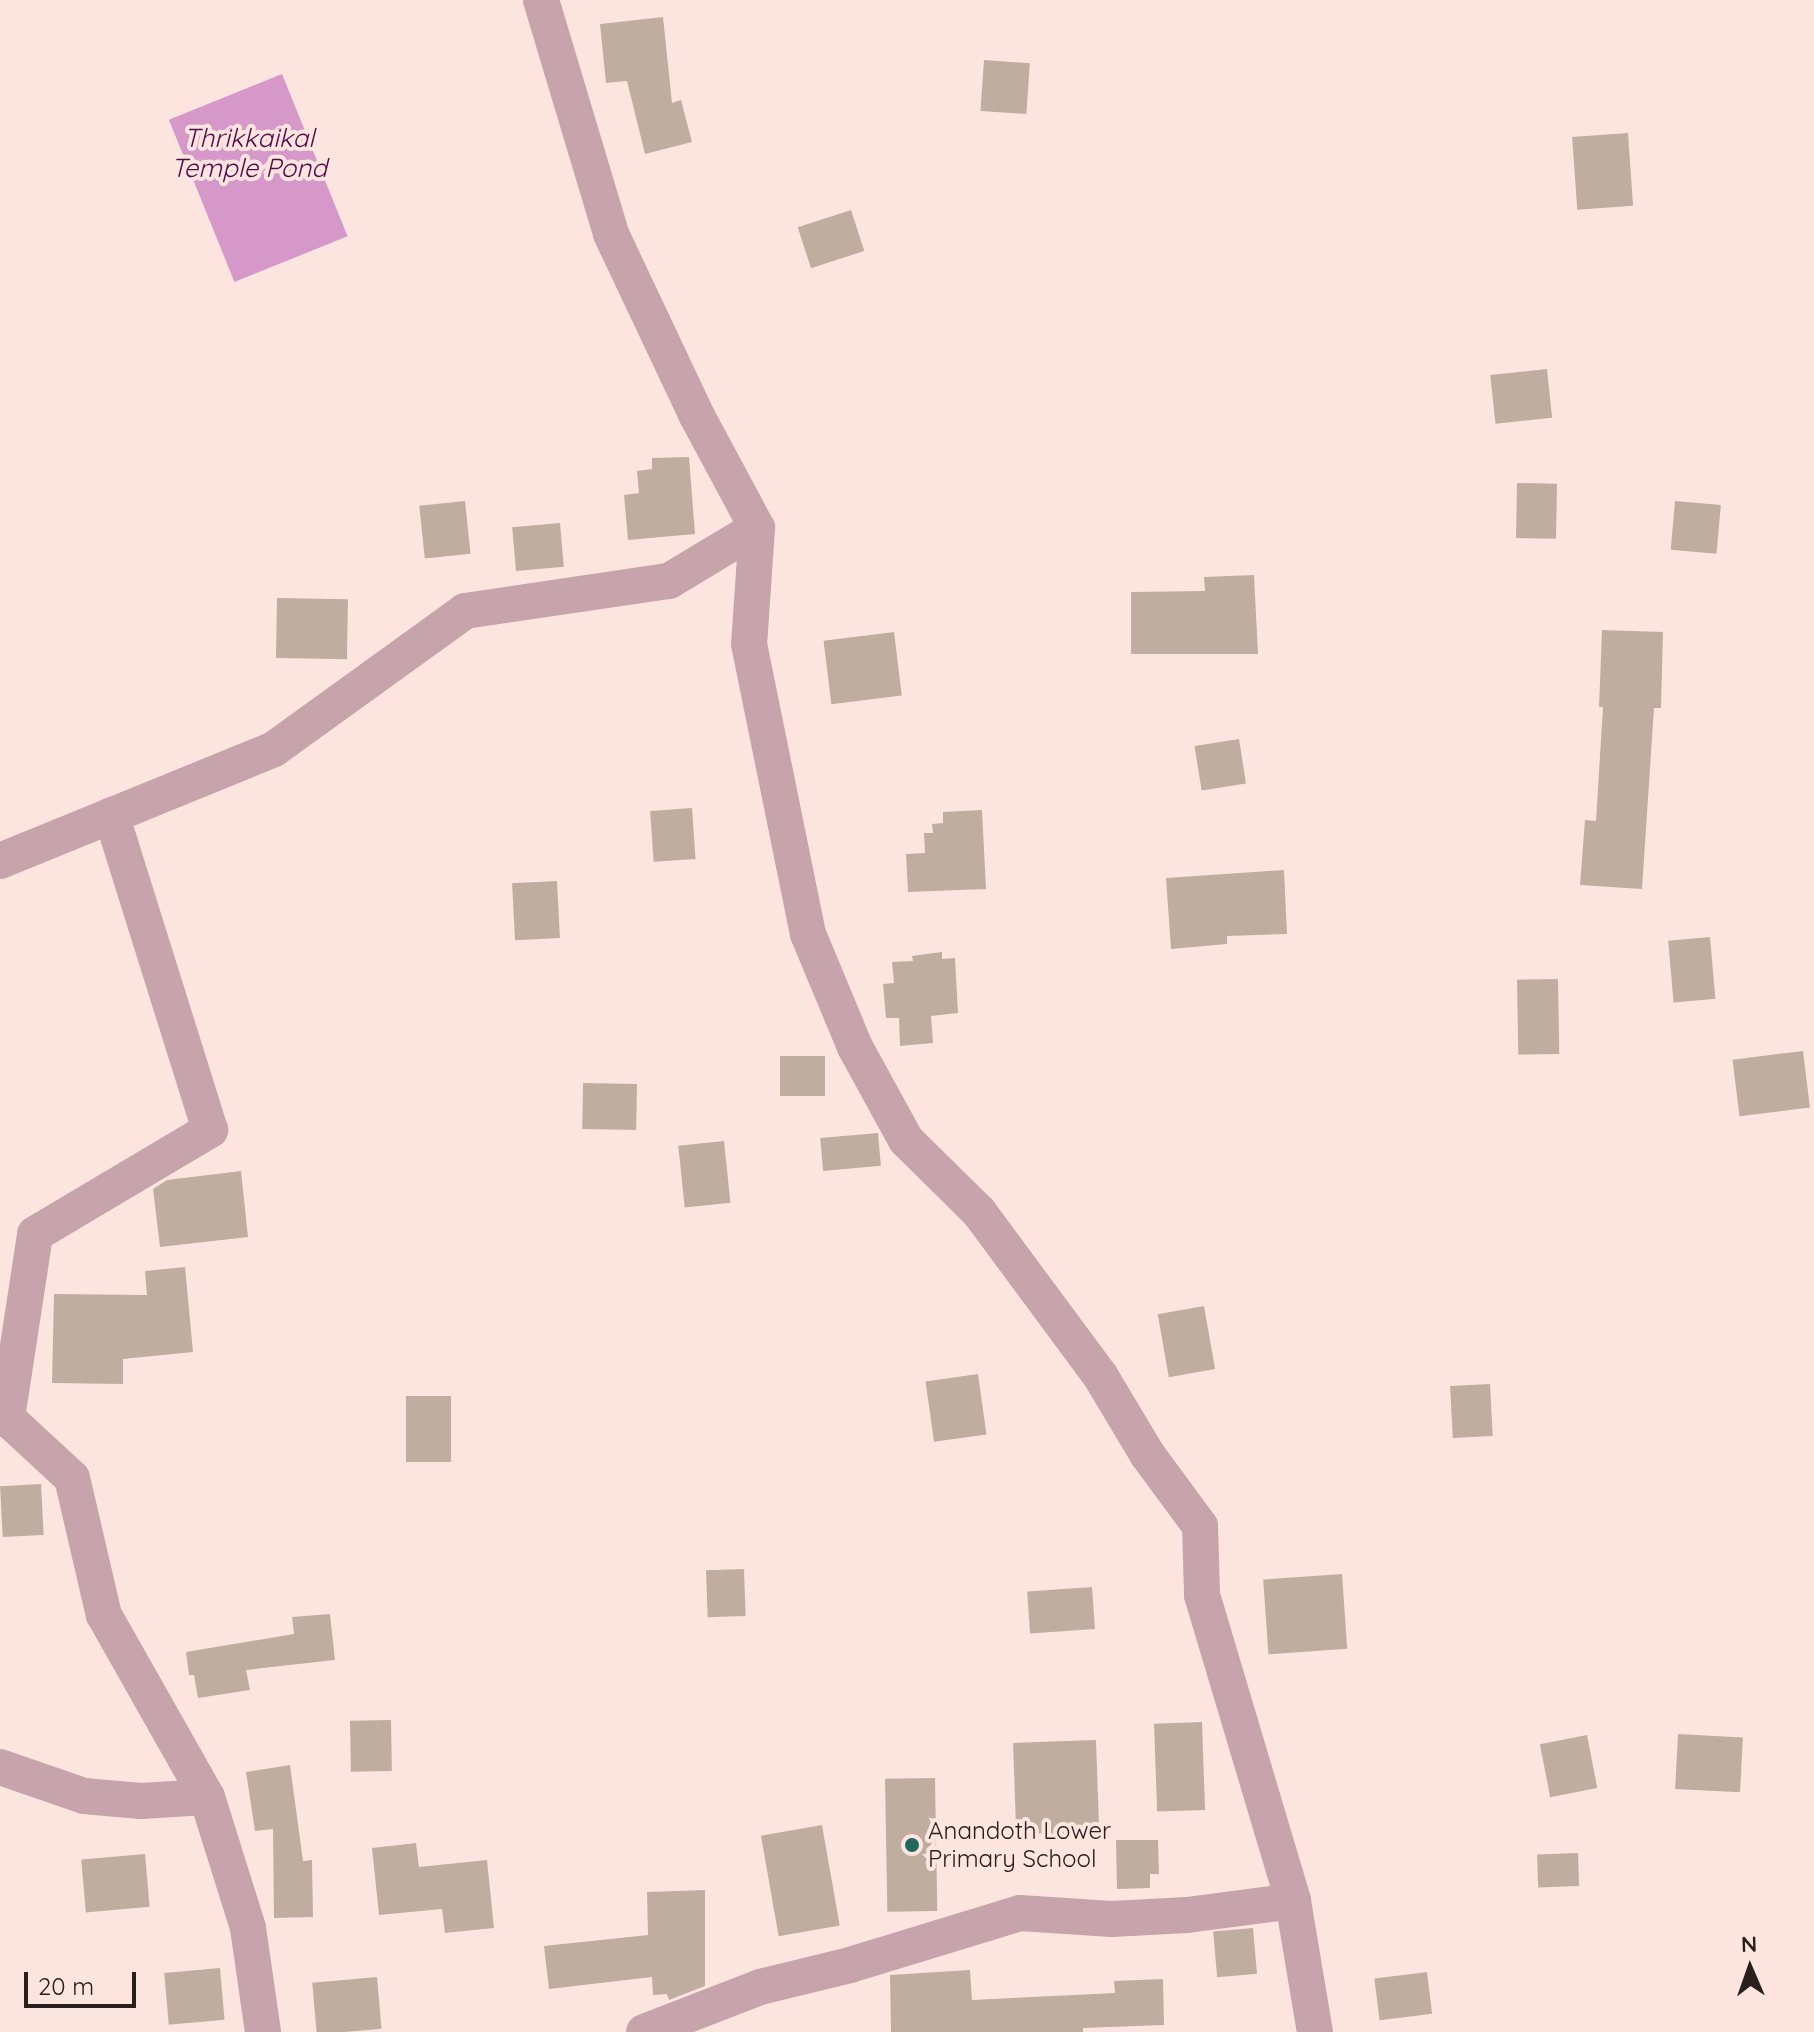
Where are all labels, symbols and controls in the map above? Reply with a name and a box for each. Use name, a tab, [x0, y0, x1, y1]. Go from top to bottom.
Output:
water label: Thrikkaikal Temple Pond	[171, 122, 327, 184]
place label: Anandoth Lower Primary School	[928, 1817, 1111, 1873]
marker: Anandoth Lower Primary School	[903, 1836, 921, 1854]
north arrow	[1710, 1928, 1790, 2008]
text: N	[1741, 1930, 1758, 1958]
scale bar	[28, 1956, 140, 2006]
text: 20 m	[38, 1971, 94, 2001]

